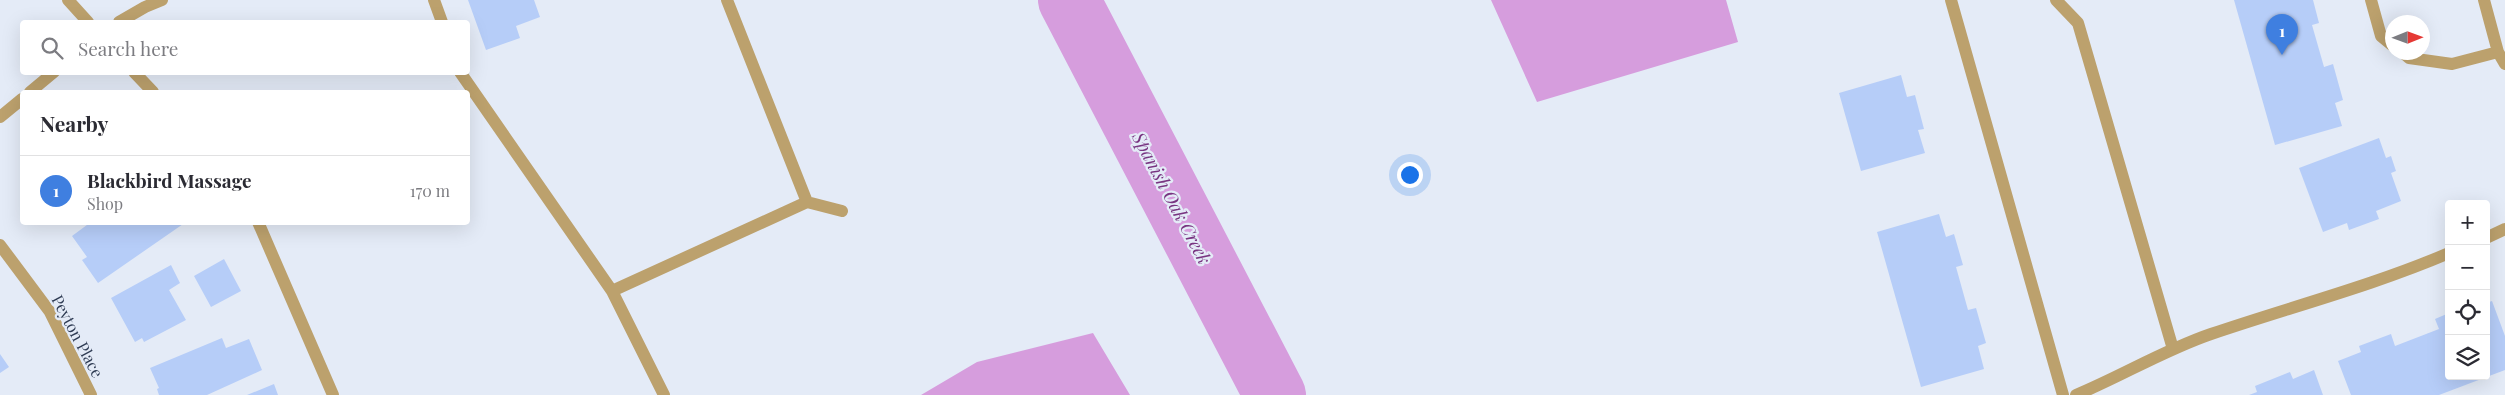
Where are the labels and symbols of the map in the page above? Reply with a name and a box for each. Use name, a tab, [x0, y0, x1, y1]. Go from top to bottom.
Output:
pin: 1	[2266, 14, 2298, 55]
north arrow	[2385, 15, 2430, 60]
water label: Spanish Oak Creek	[1127, 127, 1217, 268]
your location	[1397, 162, 1423, 188]
street label: Peyton Place	[47, 291, 109, 381]

